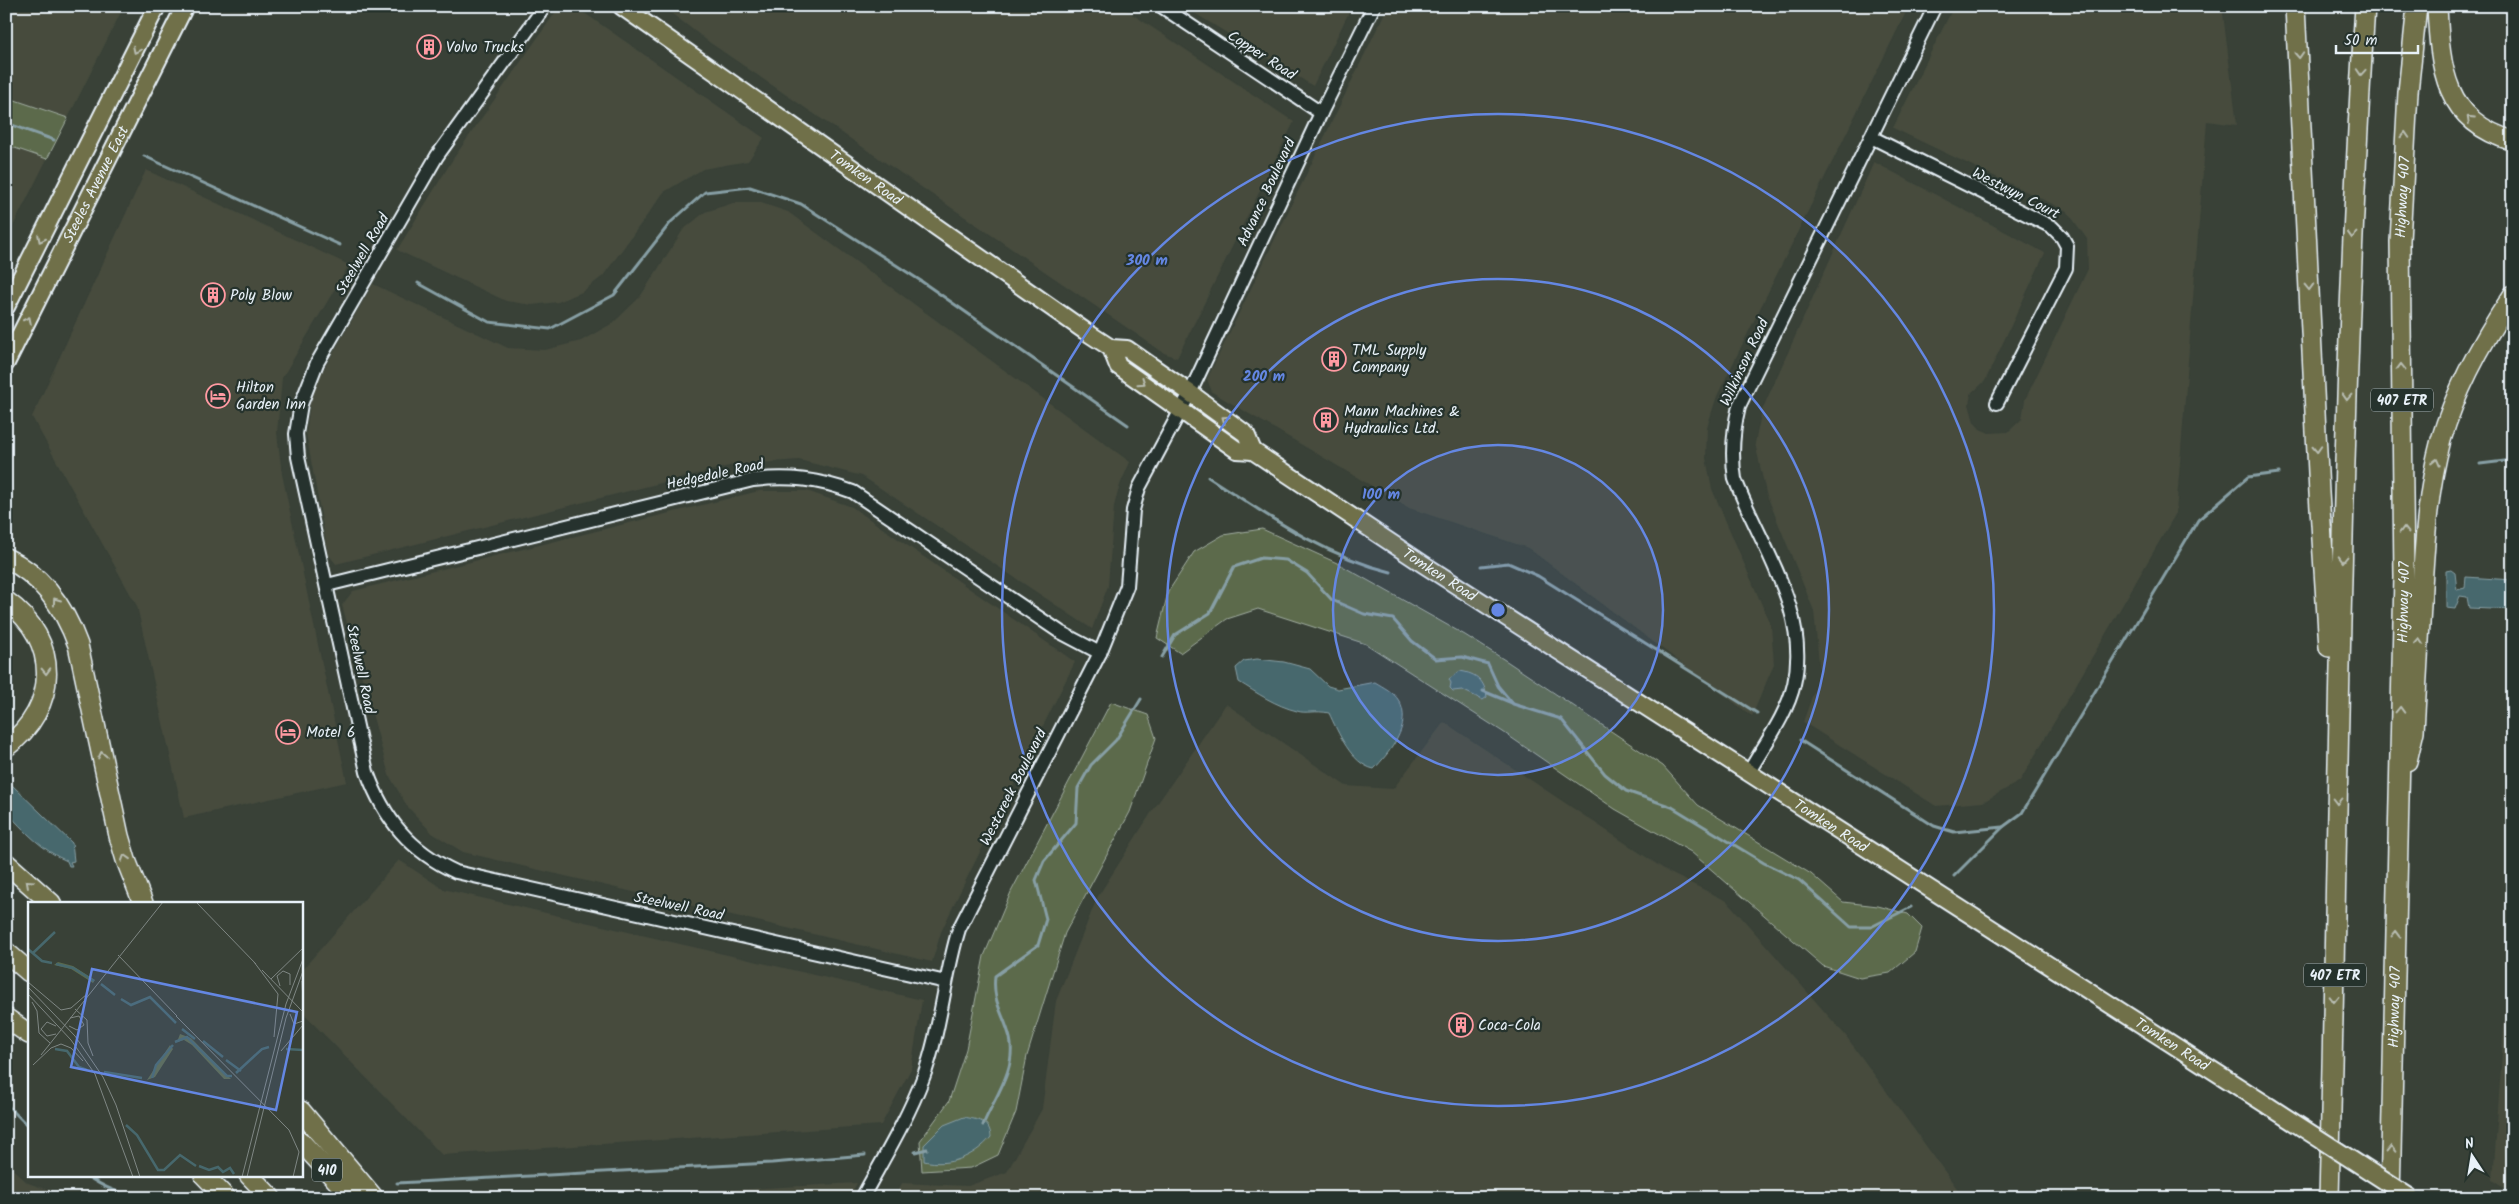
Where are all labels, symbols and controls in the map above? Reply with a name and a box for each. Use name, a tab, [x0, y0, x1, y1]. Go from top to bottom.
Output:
scale bar	[2336, 22, 2419, 54]
street label: Copper Road	[1222, 25, 1301, 87]
text: 50 m	[2344, 29, 2378, 53]
building icon: Volvo Trucks	[416, 34, 442, 60]
place label: Volvo Trucks	[446, 36, 525, 60]
one-way arrow	[131, 45, 142, 54]
one-way arrow	[2294, 51, 2305, 59]
one-way arrow	[2355, 69, 2366, 77]
one-way arrow	[2467, 116, 2476, 125]
street label: Steeles Avenue East	[57, 122, 136, 247]
one-way arrow	[2400, 131, 2411, 139]
street label: Advance Boulevard	[1231, 134, 1303, 251]
street label: Tomken Road	[824, 144, 907, 213]
street label: Highway 407	[2389, 155, 2418, 239]
street label: Westwyn Court	[1968, 161, 2064, 226]
street label: Steelwell Road	[330, 209, 396, 300]
one-way arrow	[2347, 231, 2357, 239]
one-way arrow	[37, 234, 47, 243]
text: 300 m	[1125, 249, 1168, 273]
building icon: Poly Blow	[200, 282, 226, 308]
one-way arrow	[2304, 283, 2315, 291]
place label: Poly Blow	[230, 284, 293, 308]
street label: Wilkinson Road	[1714, 314, 1776, 410]
one-way arrow	[22, 316, 32, 325]
place label: TML Supply Company	[1352, 339, 1427, 380]
building icon: TML Supply Company	[1321, 346, 1347, 372]
one-way arrow	[2396, 363, 2406, 371]
text: 200 m	[1243, 365, 1285, 389]
place label: Hilton Garden Inn	[236, 376, 306, 417]
one-way arrow	[1136, 376, 1145, 385]
hotel icon: Hilton Garden Inn	[205, 383, 231, 409]
road number: 407 ETR	[2371, 388, 2433, 412]
one-way arrow	[2342, 393, 2353, 401]
place label: Mann Machines & Hydraulics Ltd.	[1344, 400, 1460, 441]
building icon: Mann Machines & Hydraulics Ltd.	[1313, 407, 1339, 433]
one-way arrow	[1221, 416, 1231, 425]
one-way arrow	[2311, 446, 2322, 454]
street label: Hedgedale Road	[664, 453, 767, 497]
one-way arrow	[2430, 458, 2441, 467]
text: 100 m	[1362, 483, 1400, 507]
one-way arrow	[2398, 526, 2409, 534]
street label: Tomken Road	[1397, 542, 1482, 609]
one-way arrow	[2337, 556, 2348, 564]
street label: Highway 407	[2391, 560, 2417, 643]
one-way arrow	[53, 597, 62, 607]
centre of rings	[1489, 601, 1507, 619]
street label: Steelwell Road	[339, 622, 381, 717]
one-way arrow	[2413, 638, 2424, 646]
one-way arrow	[41, 667, 52, 675]
one-way arrow	[2395, 706, 2405, 714]
hotel icon: Motel 6	[275, 719, 301, 745]
place label: Motel 6	[306, 721, 355, 745]
street label: Westcreek Boulevard	[974, 724, 1054, 850]
one-way arrow	[97, 751, 108, 760]
street label: Tomken Road	[1789, 794, 1873, 860]
one-way arrow	[2332, 798, 2342, 806]
one-way arrow	[121, 854, 131, 862]
one-way arrow	[25, 880, 34, 889]
street label: Steelwell Road	[632, 886, 726, 928]
inset map	[28, 902, 302, 1176]
one-way arrow	[2391, 930, 2401, 938]
road number: 407 ETR	[2304, 964, 2366, 986]
street label: Highway 407	[2382, 965, 2408, 1048]
one-way arrow	[2329, 996, 2339, 1003]
building icon: Coca-Cola	[1448, 1012, 1474, 1038]
street label: Tomken Road	[2129, 1012, 2214, 1078]
place label: Coca-Cola	[1478, 1014, 1541, 1038]
north arrow	[2446, 1132, 2496, 1182]
text: N	[2463, 1133, 2476, 1156]
one-way arrow	[2386, 1145, 2396, 1152]
road number: 410	[312, 1158, 342, 1182]

